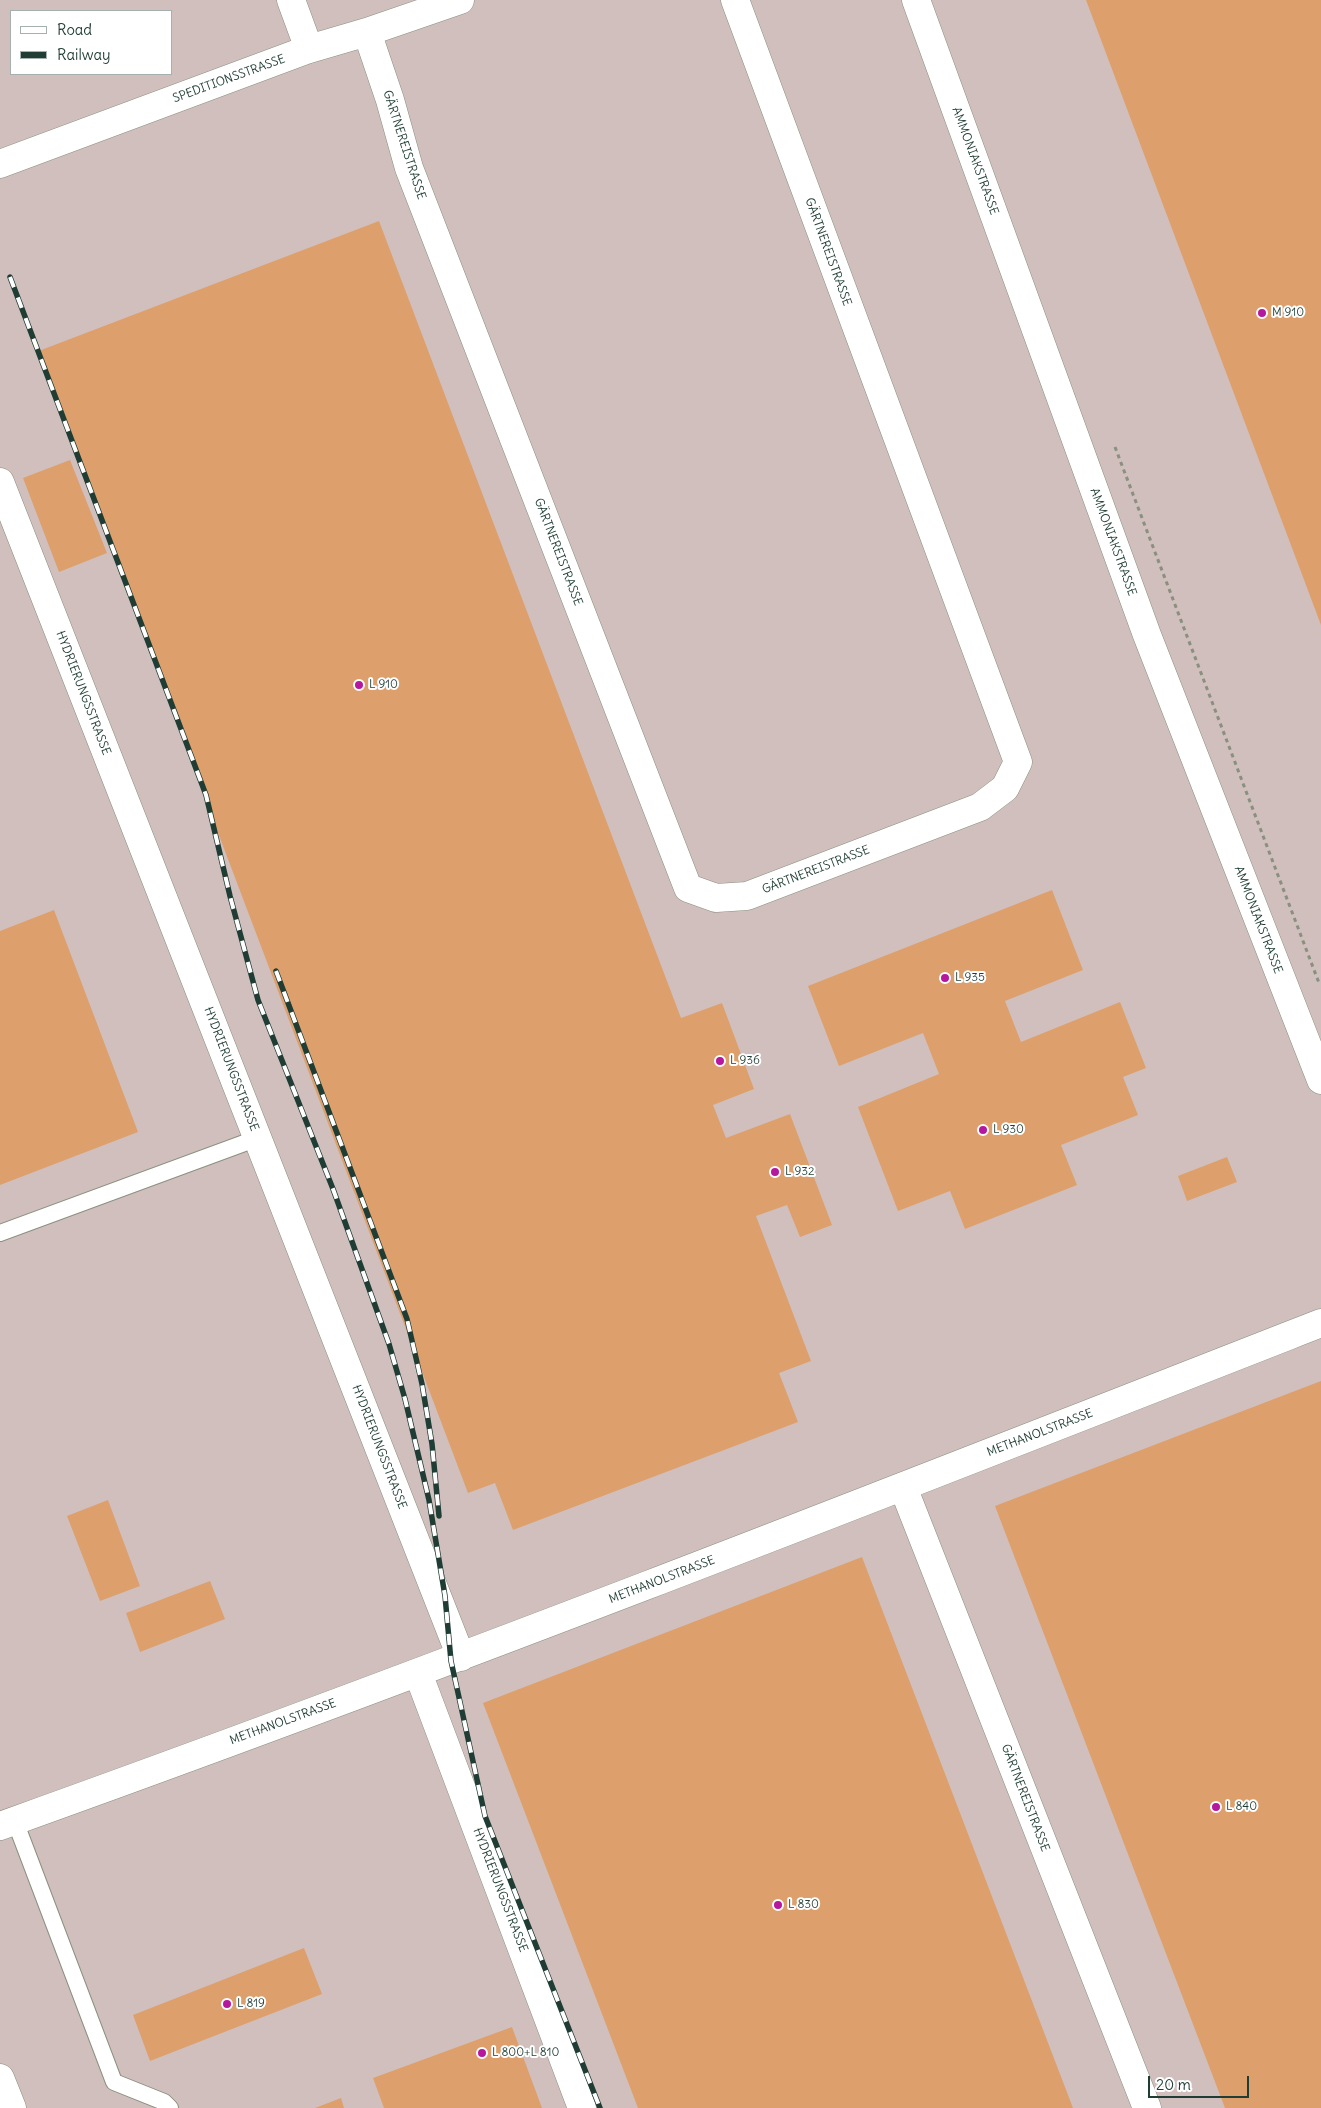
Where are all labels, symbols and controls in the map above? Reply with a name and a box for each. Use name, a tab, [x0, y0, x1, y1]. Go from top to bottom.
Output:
legend	[10, 10, 172, 75]
text: Road	[57, 20, 92, 39]
text: Railway	[57, 45, 111, 64]
street label: SPEDITIONSSTRASSE	[171, 52, 287, 106]
street label: GÄRTNEREISTRASSE	[380, 89, 428, 201]
street label: AMMONIAKSTRASSE	[949, 105, 1001, 217]
street label: GÄRTNEREISTRASSE	[802, 196, 854, 308]
place label: M 910	[1272, 306, 1304, 320]
marker: M 910	[1256, 307, 1268, 319]
street label: AMMONIAKSTRASSE	[1087, 486, 1139, 598]
street label: GÄRTNEREISTRASSE	[531, 496, 585, 608]
street label: HYDRIERUNGSSTRASSE	[53, 629, 113, 757]
place label: L 910	[369, 678, 398, 692]
marker: L 910	[353, 679, 365, 691]
street label: GÄRTNEREISTRASSE	[760, 843, 872, 897]
street label: AMMONIAKSTRASSE	[1231, 864, 1285, 976]
place label: L 935	[955, 971, 985, 985]
marker: L 935	[939, 972, 951, 984]
street label: HYDRIERUNGSSTRASSE	[201, 1005, 261, 1133]
place label: L 936	[730, 1054, 760, 1068]
marker: L 936	[714, 1055, 726, 1067]
place label: L 930	[993, 1123, 1024, 1137]
marker: L 930	[977, 1124, 989, 1136]
place label: L 932	[785, 1165, 815, 1179]
marker: L 932	[769, 1166, 781, 1178]
street label: HYDRIERUNGSSTRASSE	[349, 1383, 409, 1511]
street label: METHANOLSTRASSE	[985, 1406, 1095, 1460]
street label: METHANOLSTRASSE	[607, 1553, 717, 1607]
street label: METHANOLSTRASSE	[228, 1696, 338, 1748]
street label: GÄRTNEREISTRASSE	[998, 1742, 1052, 1854]
place label: L 840	[1226, 1800, 1257, 1814]
marker: L 840	[1210, 1801, 1222, 1813]
street label: HYDRIERUNGSSTRASSE	[470, 1826, 530, 1954]
place label: L 830	[788, 1898, 819, 1912]
marker: L 830	[772, 1899, 784, 1911]
place label: L 819	[237, 1997, 265, 2011]
marker: L 819	[221, 1998, 233, 2010]
place label: L 800+L 810	[492, 2046, 559, 2060]
marker: L 800+L 810	[476, 2047, 488, 2059]
scale bar	[1151, 2066, 1252, 2098]
text: 20 m	[1156, 2075, 1191, 2094]

